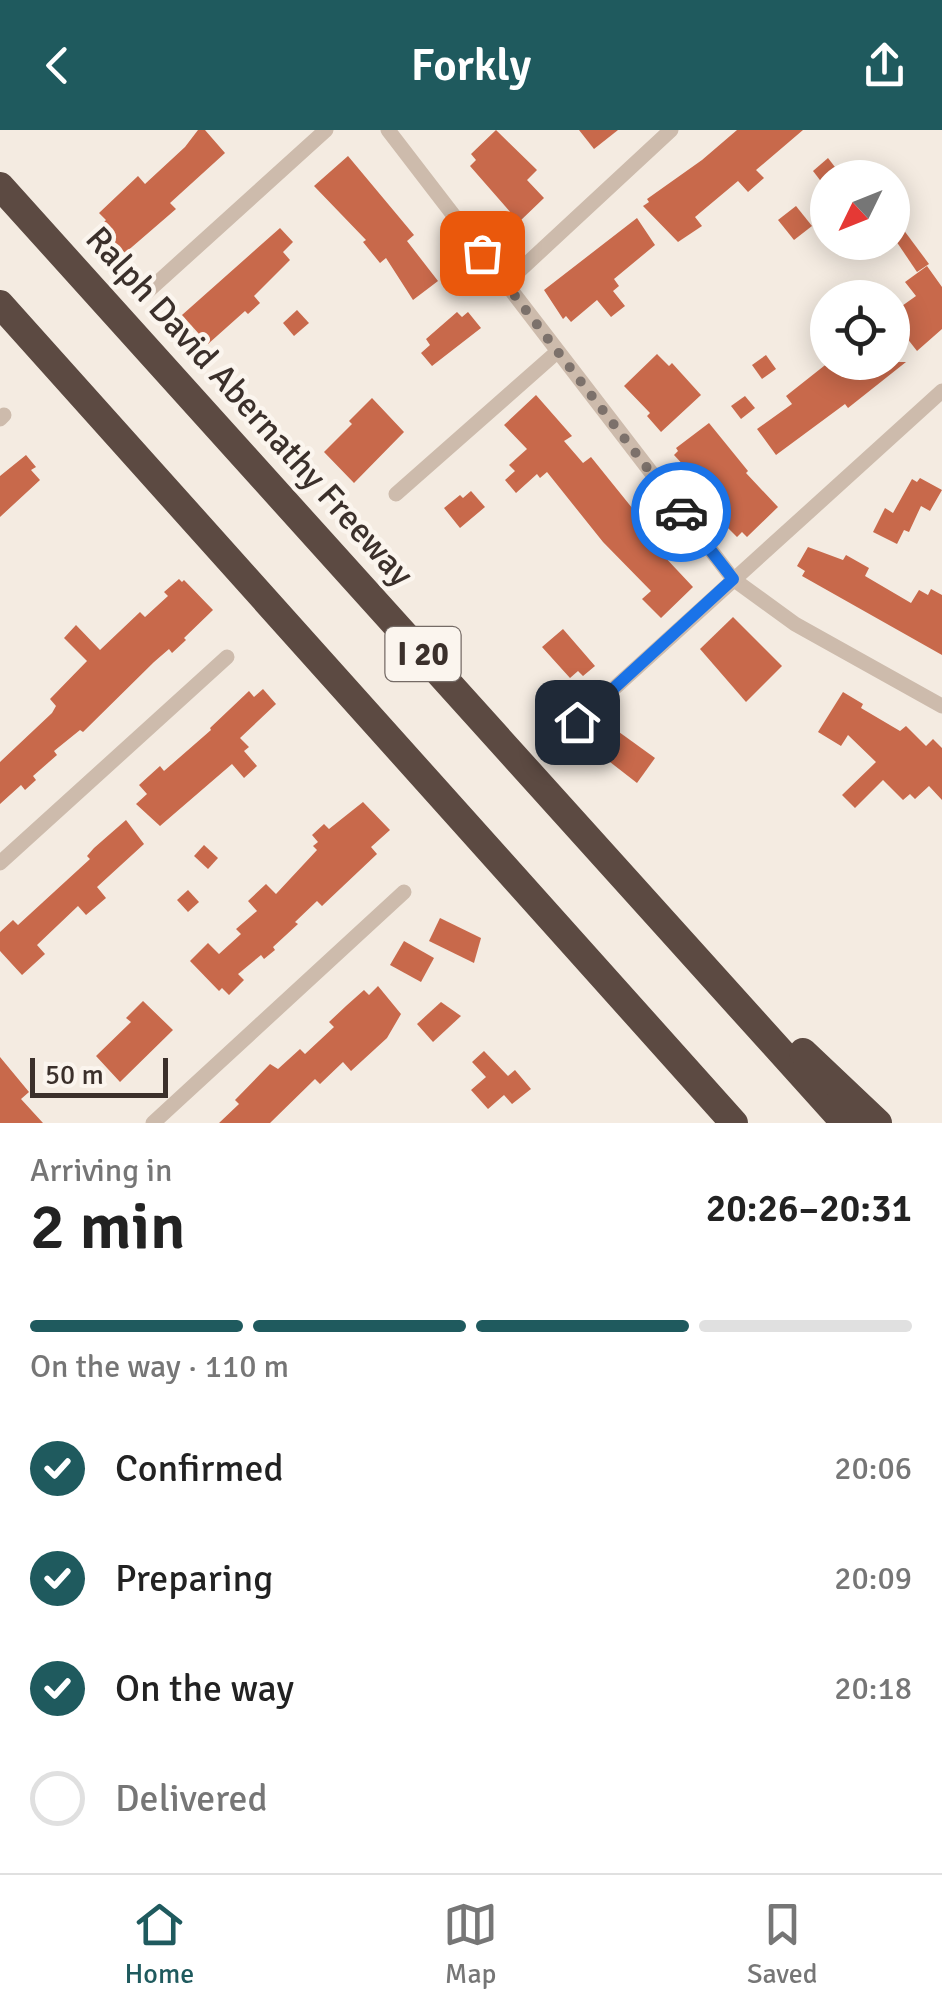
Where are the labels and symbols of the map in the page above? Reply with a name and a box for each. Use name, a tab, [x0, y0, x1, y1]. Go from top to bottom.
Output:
north arrow	[810, 160, 910, 260]
pin	[440, 211, 525, 296]
street label: Ralph David Abernathy Freeway	[77, 218, 423, 595]
courier	[631, 462, 731, 562]
road number: I 20	[386, 627, 460, 681]
pin	[535, 680, 620, 765]
scale bar	[30, 1053, 168, 1098]

